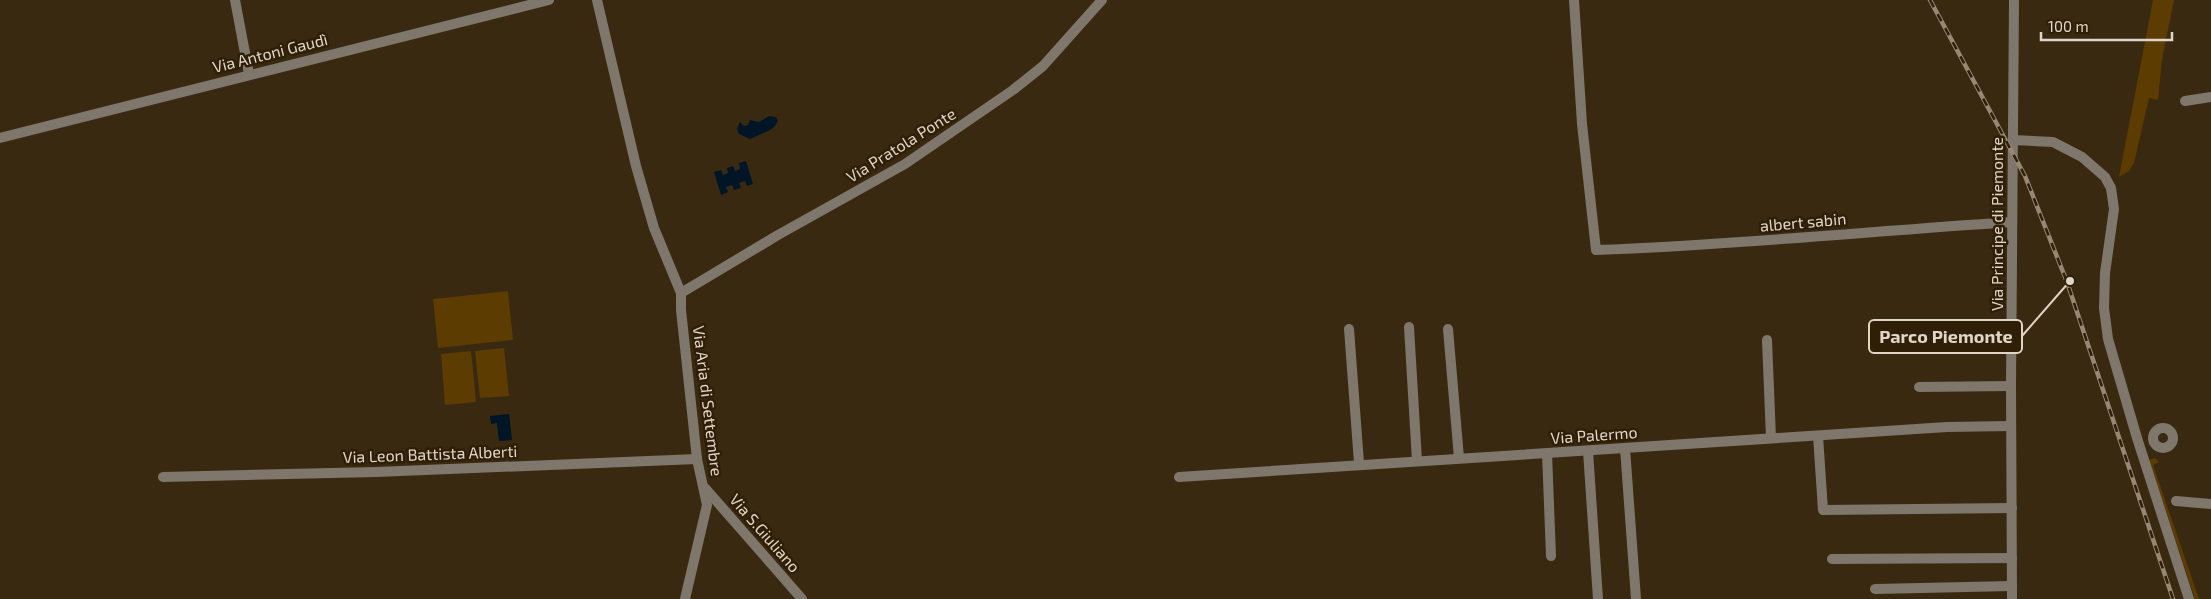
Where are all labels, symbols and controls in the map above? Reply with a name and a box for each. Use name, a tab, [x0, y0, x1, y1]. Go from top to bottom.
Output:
scale bar	[2041, 10, 2172, 42]
text: 100 m	[2048, 17, 2089, 35]
street label: Via Antoni Gaudì	[210, 29, 329, 76]
street label: Via Pratola Ponte	[843, 103, 959, 186]
street label: Via Principe di Piemonte	[1987, 137, 2006, 311]
street label: albert sabin	[1759, 208, 1847, 235]
callout: Parco Piemonte	[1869, 320, 2022, 353]
street label: Via Aria di Settembre	[690, 325, 727, 477]
text: Parco Piemonte	[1879, 325, 2013, 347]
street label: Via Palermo	[1550, 422, 1638, 447]
street label: Via Leon Battista Alberti	[342, 441, 518, 466]
street label: Via S.Giuliano	[726, 490, 805, 576]

